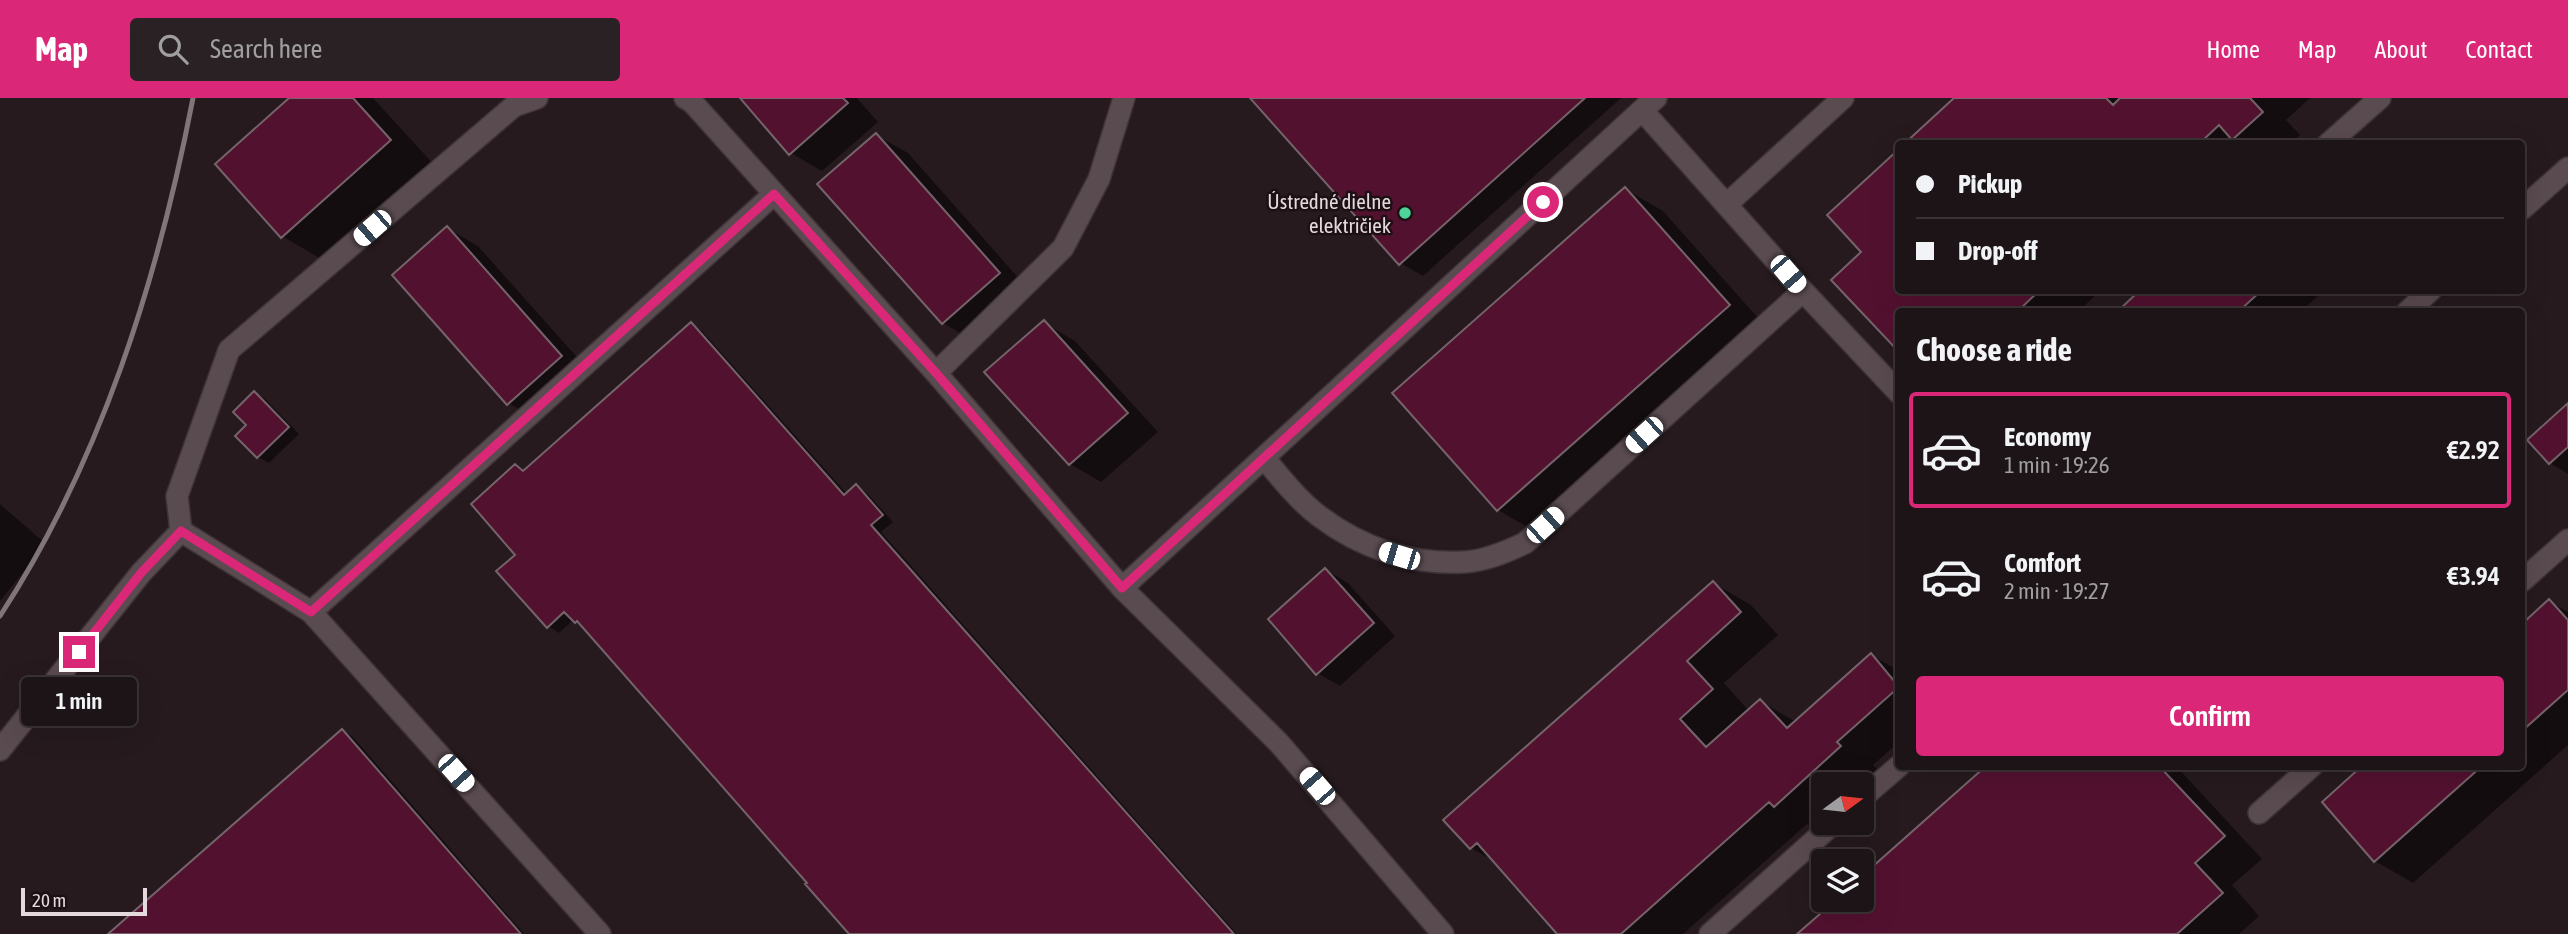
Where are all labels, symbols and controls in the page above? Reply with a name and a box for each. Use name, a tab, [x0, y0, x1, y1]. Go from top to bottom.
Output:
search box	[130, 18, 620, 81]
text: Map	[35, 30, 88, 68]
icon: search	[154, 30, 192, 68]
text: Search here	[210, 34, 322, 64]
text: Home	[2206, 36, 2260, 63]
text: Map	[2298, 36, 2336, 63]
text: About	[2374, 36, 2427, 63]
text: Contact	[2465, 36, 2533, 63]
text: Pickup	[1958, 169, 2022, 199]
route start	[1527, 186, 1559, 218]
place label: Ústredné dielne električiek	[1267, 189, 1391, 237]
marker: Ústredné dielne električiek	[1397, 205, 1413, 221]
car	[350, 206, 395, 250]
text: Drop-off	[1958, 236, 2038, 266]
car	[1767, 251, 1810, 297]
text: Choose a ride	[1916, 331, 2072, 368]
car	[1622, 413, 1667, 457]
icon: car	[1920, 419, 1983, 482]
text: Economy	[2004, 422, 2091, 452]
text: €2.92	[2447, 435, 2500, 465]
text: 1 min · 19:26	[2004, 452, 2110, 478]
car	[1523, 503, 1568, 547]
car	[1376, 540, 1423, 572]
icon: car	[1920, 545, 1983, 608]
text: Comfort	[2004, 548, 2081, 578]
text: €3.94	[2447, 561, 2500, 591]
text: 2 min · 19:27	[2004, 578, 2110, 604]
route end	[63, 636, 95, 668]
callout: 1 min	[21, 676, 137, 726]
button: Confirm	[1916, 676, 2504, 756]
text: 1 min	[56, 688, 102, 714]
car	[435, 750, 478, 796]
car	[1296, 763, 1339, 809]
north arrow	[1811, 772, 1874, 835]
map controls	[1811, 772, 1874, 912]
button: layers	[1811, 849, 1874, 912]
scale bar	[21, 885, 147, 917]
text: 20 m	[32, 889, 66, 911]

